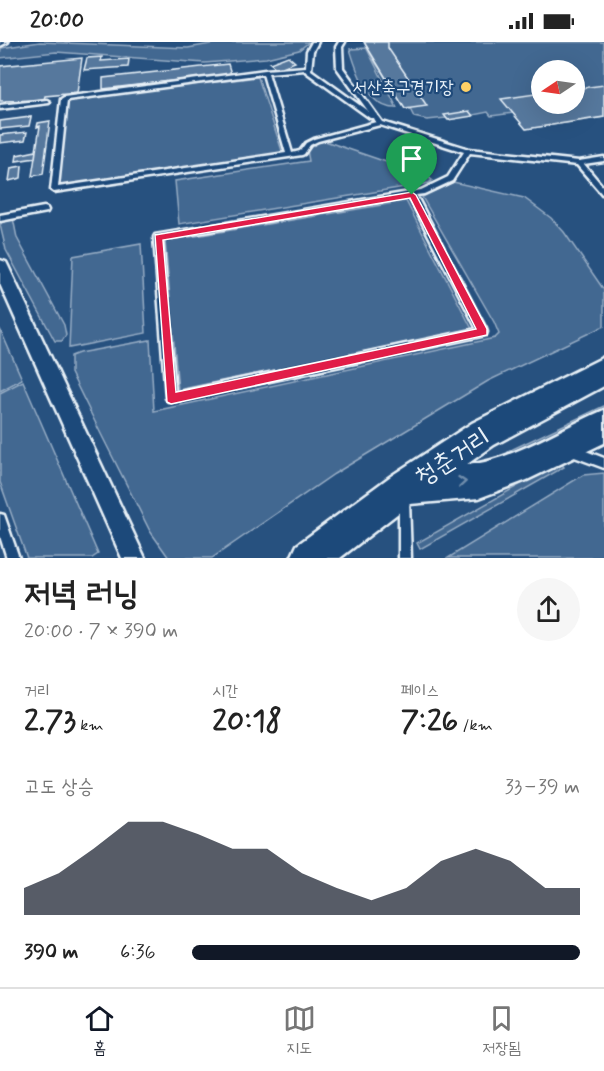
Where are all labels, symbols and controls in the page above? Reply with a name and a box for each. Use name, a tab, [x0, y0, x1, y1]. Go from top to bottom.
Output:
text: 20:00	[30, 7, 84, 35]
north arrow	[531, 60, 585, 114]
map controls	[531, 60, 585, 114]
place label: 서산축구경기장	[353, 76, 454, 100]
marker: 서산축구경기장	[459, 80, 473, 94]
pin	[386, 133, 437, 195]
icon: arrive	[395, 142, 428, 175]
street label: 청춘거리	[409, 421, 497, 495]
one-way arrow	[457, 476, 466, 489]
text: 저녁 러닝	[24, 573, 139, 617]
button: share	[517, 578, 580, 641]
text: 20:00 · 7 × 390 m	[24, 618, 178, 645]
text: 거리	[24, 681, 50, 702]
text: 시간	[212, 681, 238, 702]
text: 페이스	[401, 681, 439, 702]
text: 2.73	[24, 702, 76, 741]
text: 20:18	[212, 702, 282, 741]
text: 7:26	[401, 702, 458, 741]
text: km	[76, 715, 104, 736]
text: /km	[458, 715, 493, 736]
text: 고도 상승	[24, 774, 94, 801]
text: 33–39 m	[505, 774, 580, 801]
text: 390 m	[24, 939, 78, 966]
text: 6:36	[120, 939, 156, 966]
tab: 홈	[83, 1002, 116, 1059]
tab: 지도	[283, 1002, 316, 1059]
tab: 저장됨	[482, 1002, 521, 1059]

